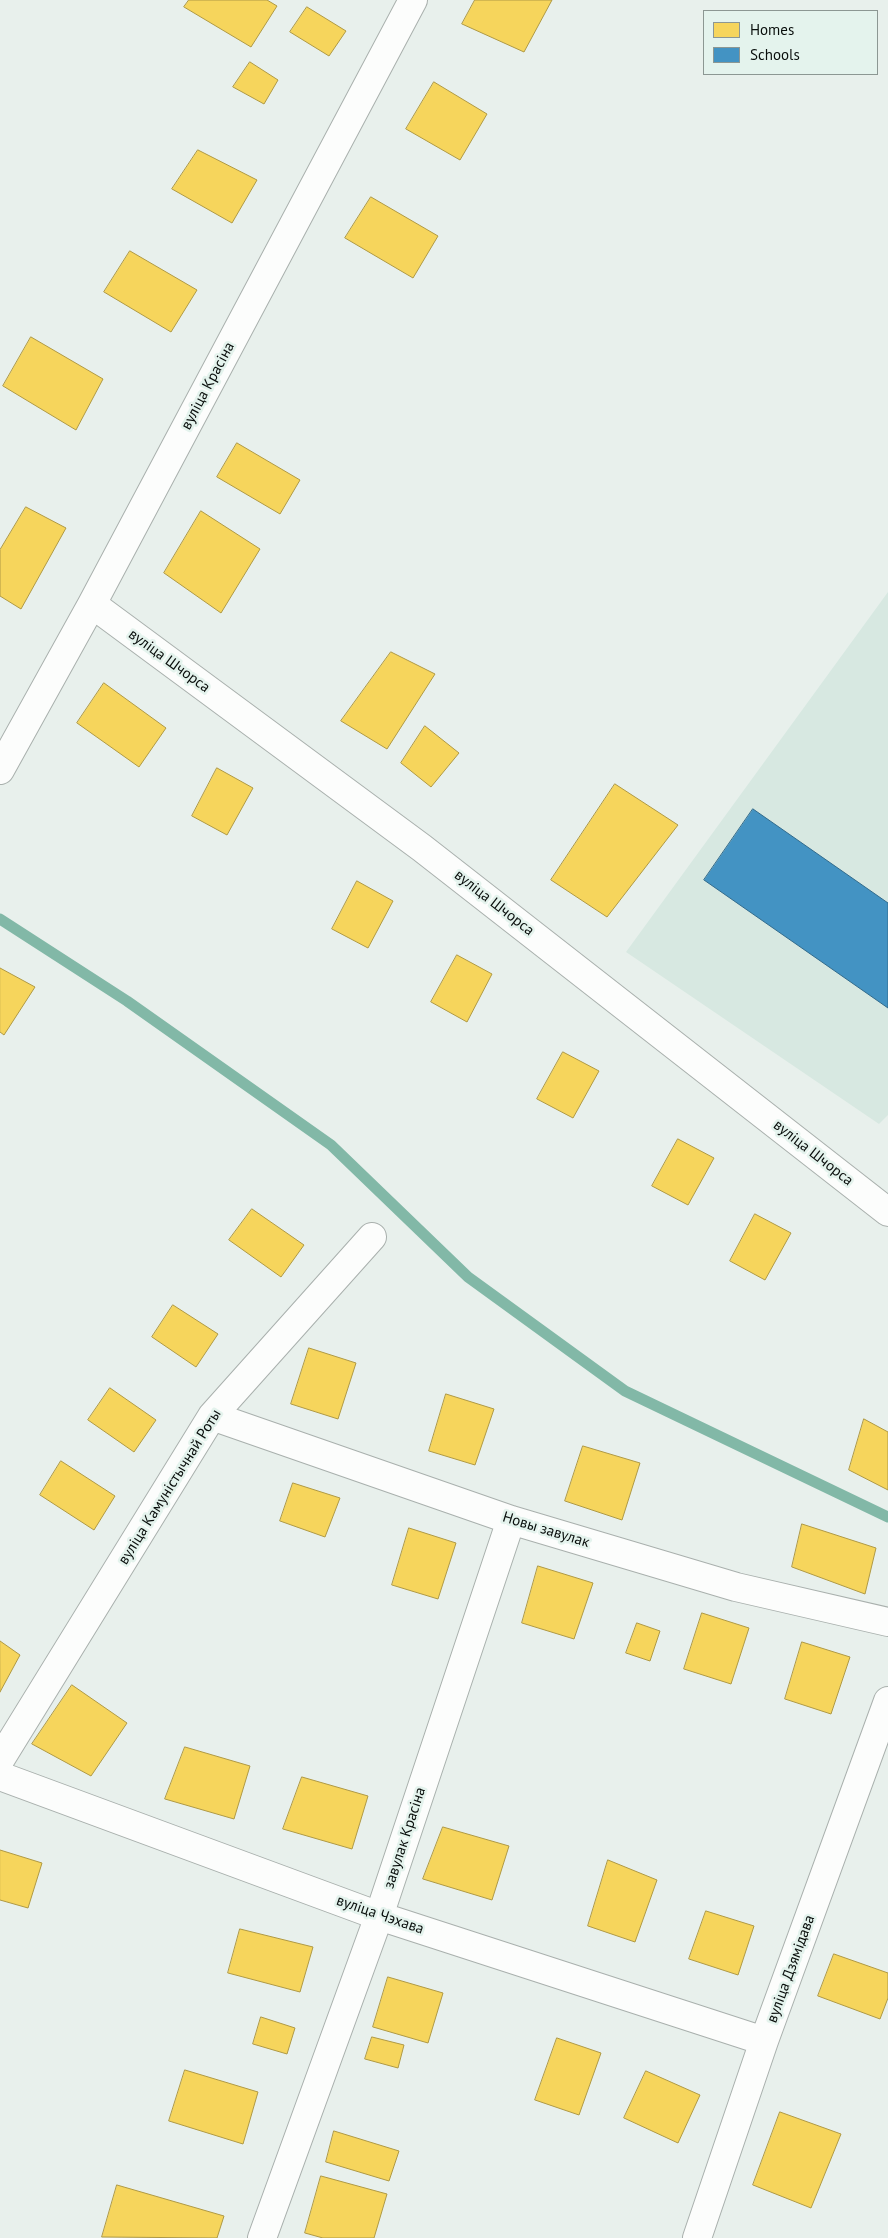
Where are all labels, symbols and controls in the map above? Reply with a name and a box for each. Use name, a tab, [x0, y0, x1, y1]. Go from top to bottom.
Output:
legend	[703, 10, 878, 75]
text: Homes	[750, 20, 794, 39]
text: Schools	[750, 45, 800, 64]
street label: вуліца Красіна	[177, 339, 239, 433]
street label: вуліца Шчорса	[125, 625, 213, 697]
street label: вуліца Шчорса	[450, 866, 538, 940]
street label: вуліца Шчорса	[769, 1116, 857, 1190]
street label: вуліца Камуністычнай Роты	[115, 1406, 225, 1568]
street label: Новы завулак	[500, 1508, 592, 1552]
street label: завулак Красіна	[380, 1785, 430, 1891]
street label: вуліца Чэхава	[334, 1892, 426, 1938]
street label: вуліца Дзямідава	[763, 1913, 819, 2025]

